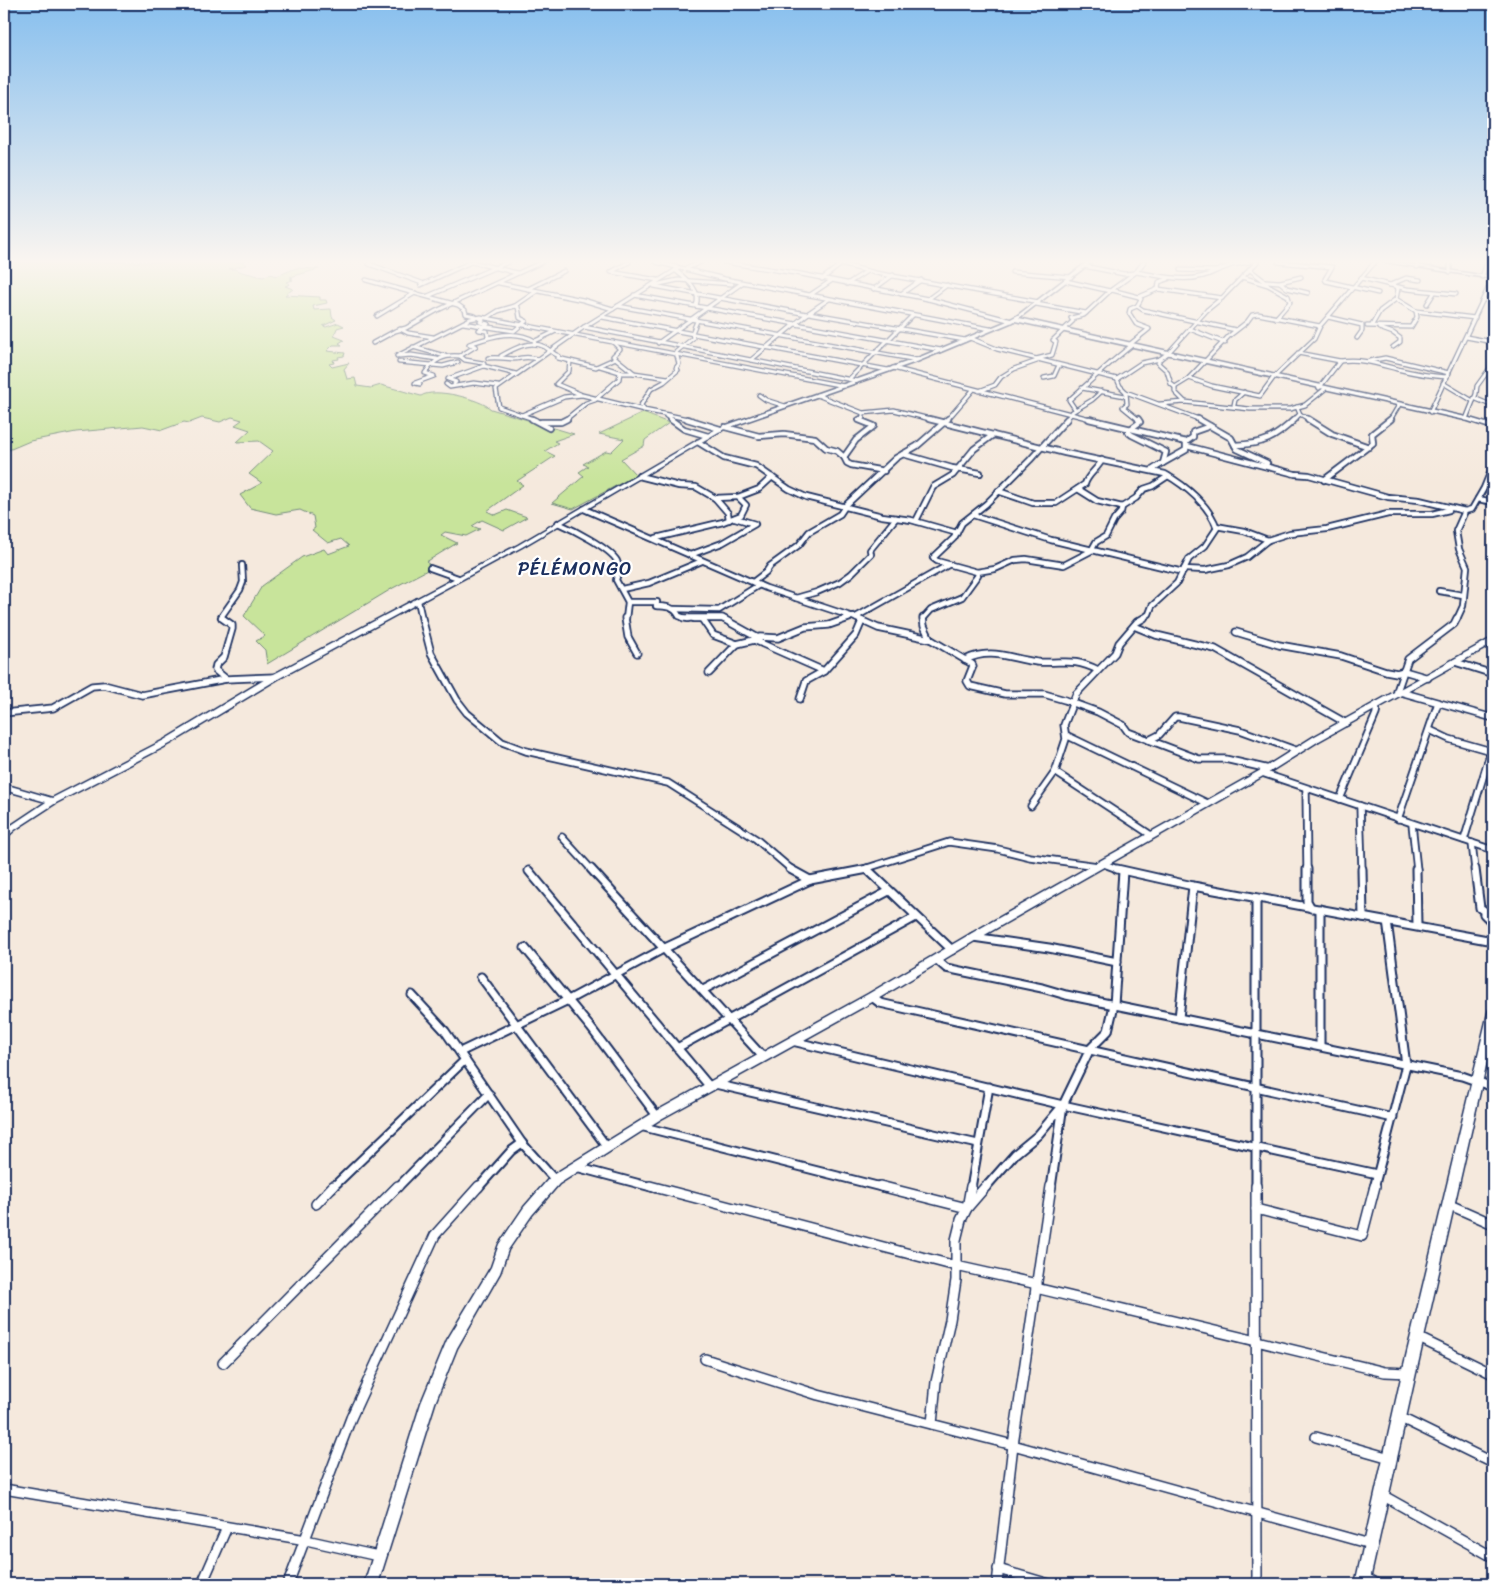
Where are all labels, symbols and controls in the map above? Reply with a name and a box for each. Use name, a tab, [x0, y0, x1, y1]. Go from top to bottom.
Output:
district label: PÉLÉMONGO	[518, 552, 632, 585]

